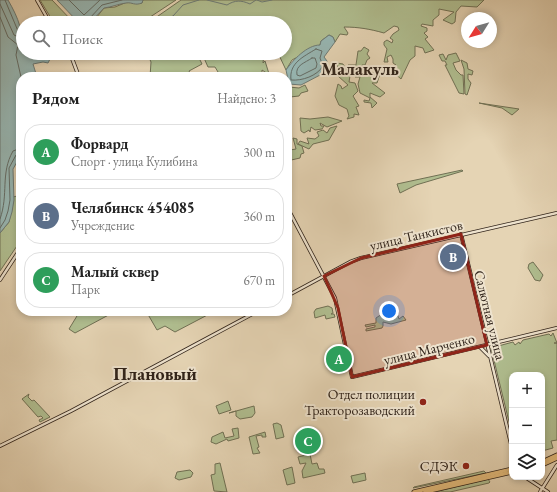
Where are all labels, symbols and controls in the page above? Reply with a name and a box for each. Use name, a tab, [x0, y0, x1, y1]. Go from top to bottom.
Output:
north arrow	[461, 12, 497, 48]
search box	[16, 16, 292, 60]
icon: search	[30, 27, 52, 49]
text: Поиск	[62, 29, 103, 48]
district label: Малакуль	[321, 57, 399, 80]
text: Рядом	[32, 87, 80, 109]
text: Найдено: 3	[217, 90, 276, 107]
text: Форвард	[71, 134, 128, 153]
text: A	[41, 144, 51, 161]
text: 300 m	[244, 144, 275, 161]
text: Спорт · улица Кулибина	[71, 153, 198, 170]
text: Челябинск 454085	[71, 198, 195, 217]
text: B	[42, 208, 50, 225]
text: 360 m	[244, 208, 275, 225]
street label: улица Танкистов	[368, 216, 464, 254]
text: Учреждение	[71, 217, 135, 234]
pin: B	[440, 242, 466, 272]
text: Малый сквер	[71, 262, 159, 281]
street label: Салютная улица	[470, 268, 510, 362]
text: C	[41, 272, 51, 289]
text: 670 m	[244, 272, 275, 289]
text: Парк	[71, 281, 100, 298]
your location	[379, 301, 399, 321]
street label: улица Марченко	[382, 329, 476, 369]
pin: A	[326, 344, 352, 374]
district label: Плановый	[113, 362, 197, 385]
map controls	[509, 372, 545, 480]
button: +	[509, 372, 545, 408]
place label: Отдел полиции Тракторозаводский	[304, 385, 416, 419]
marker: Отдел полиции Тракторозаводский	[418, 397, 428, 407]
button: −	[509, 408, 545, 444]
pin: C	[295, 426, 321, 456]
button: layers	[509, 444, 545, 480]
place label: СДЭК	[420, 457, 459, 475]
marker: СДЭК	[461, 461, 471, 471]

